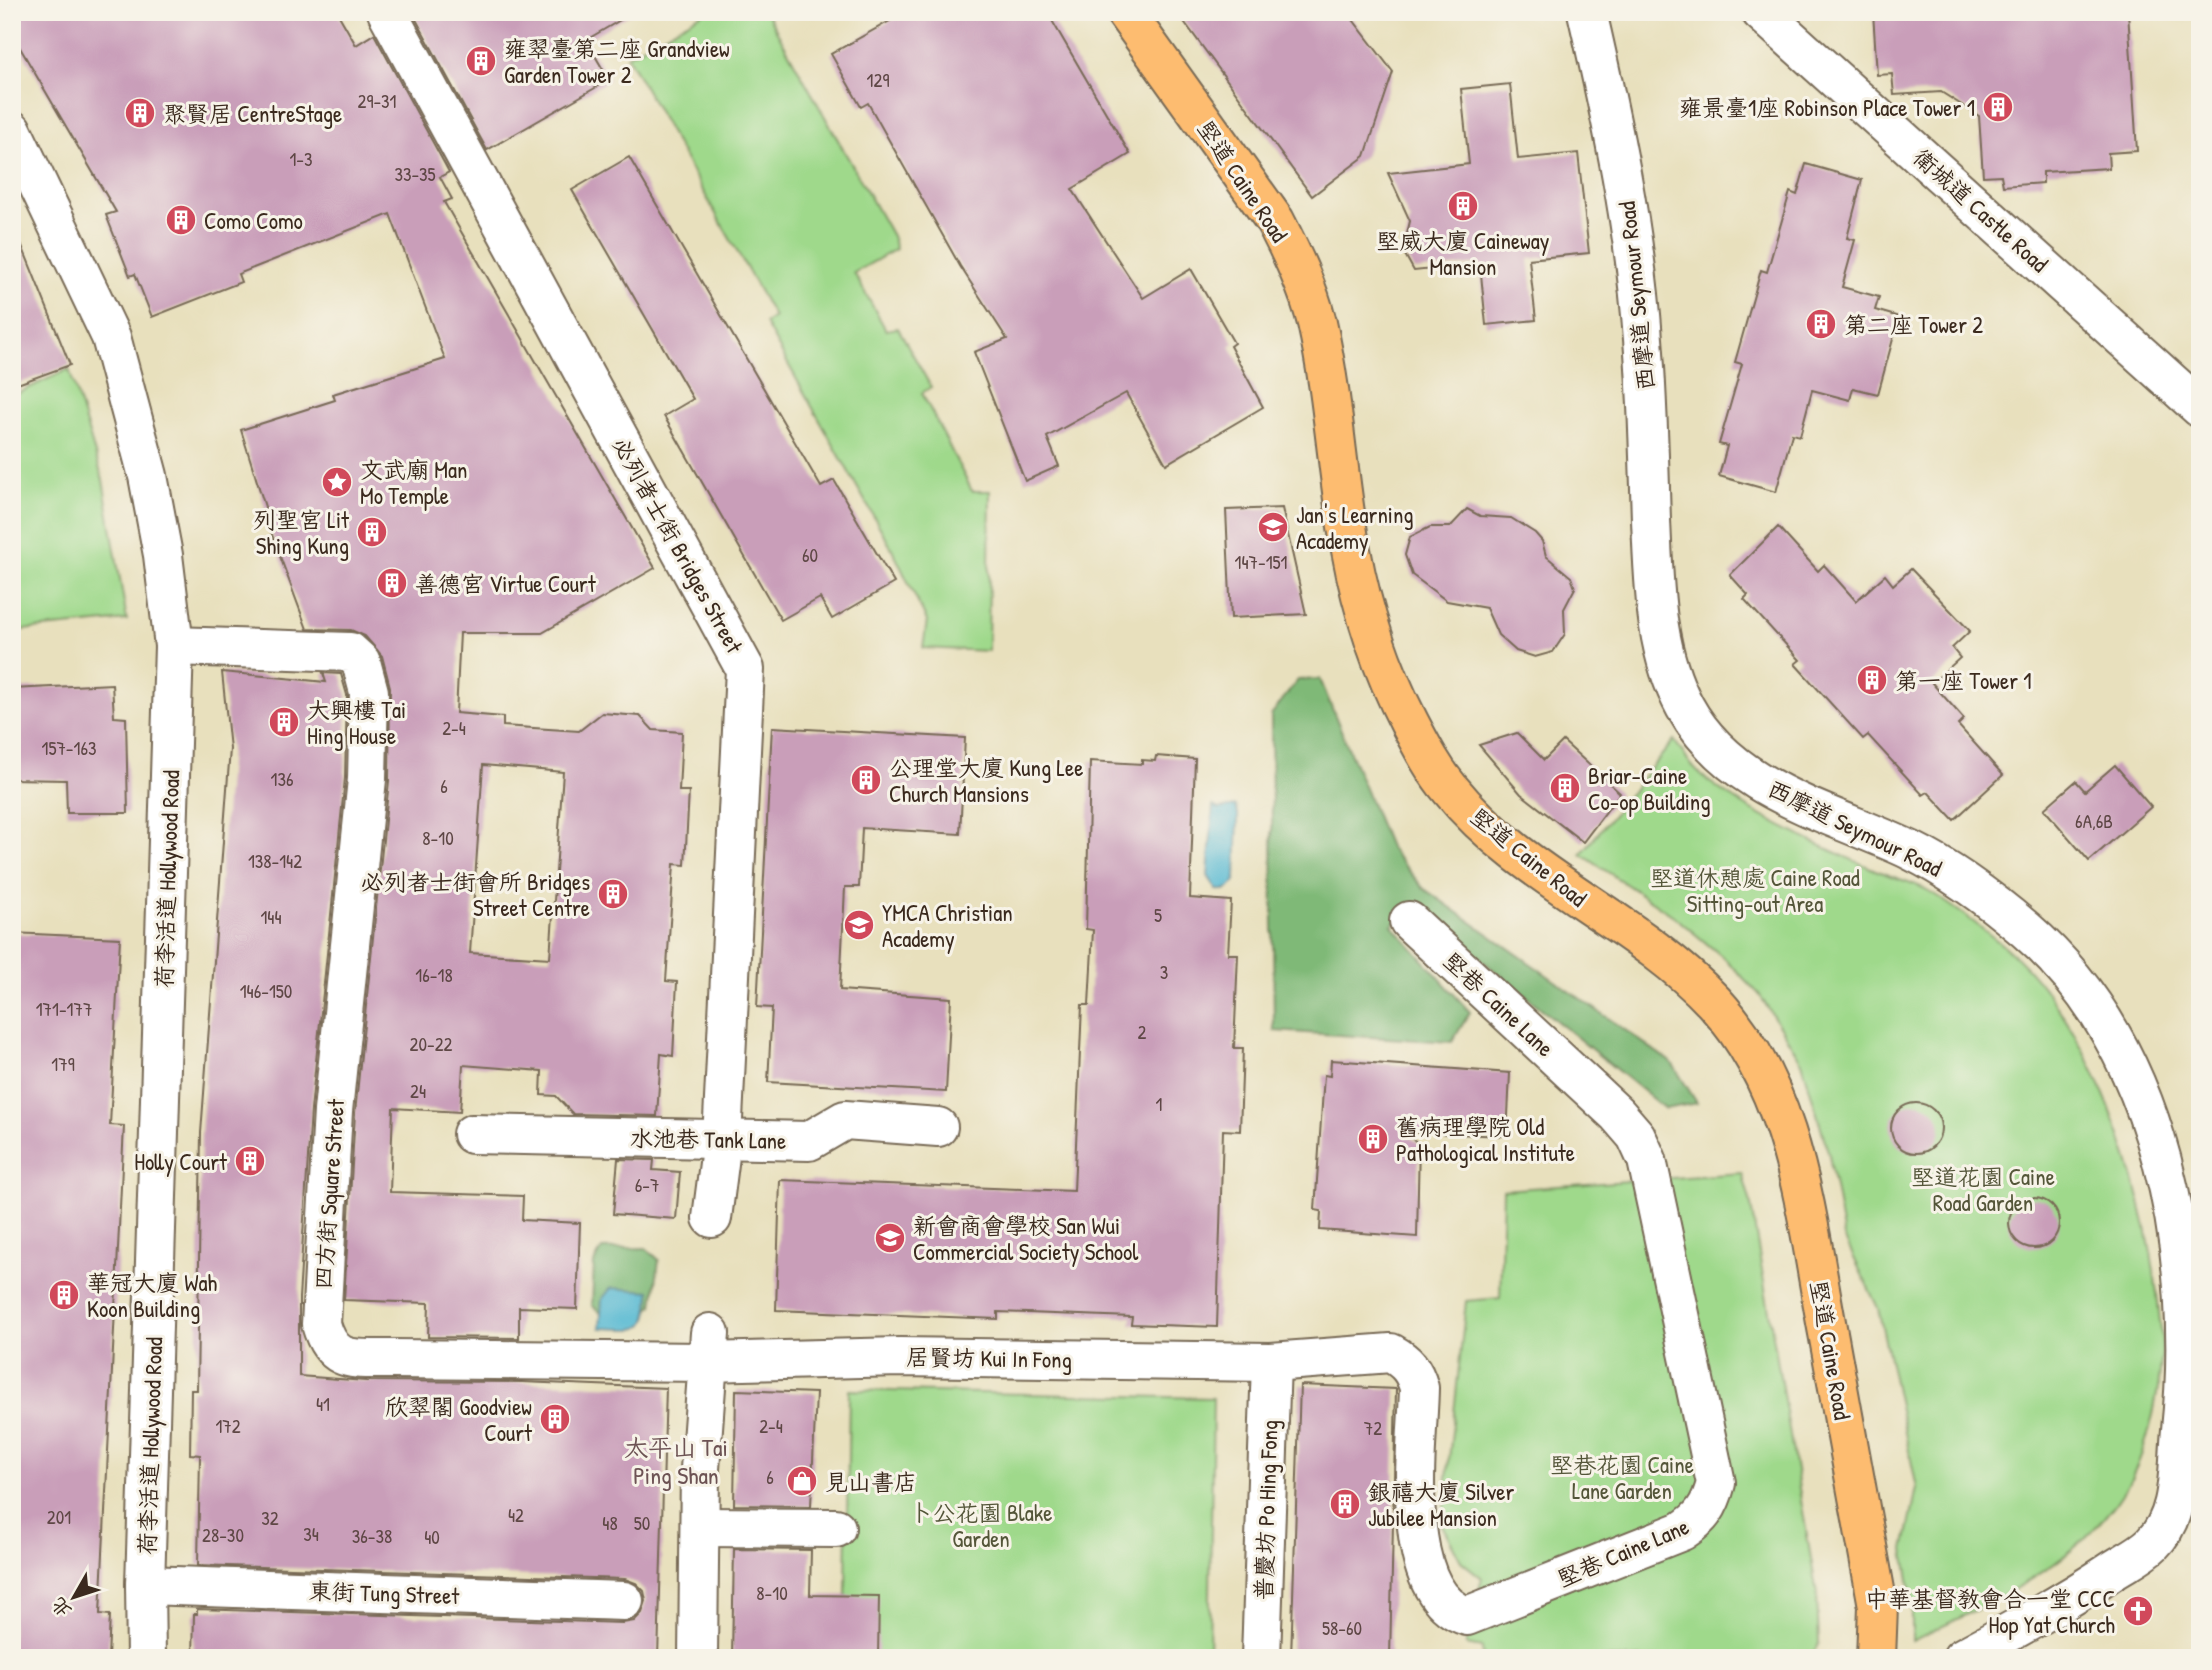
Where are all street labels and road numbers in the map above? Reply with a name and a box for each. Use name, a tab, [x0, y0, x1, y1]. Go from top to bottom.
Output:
street label: 堅道 Caine Road	[1191, 114, 1295, 248]
street label: 衛城道 Castle Road	[1907, 141, 2055, 279]
street label: 西摩道 Seymour Road	[1611, 200, 1661, 392]
street label: 必列者士街 Bridges Street	[606, 432, 751, 659]
street label: 荷李活道 Hollywood Road	[148, 769, 186, 989]
street label: 西摩道 Seymour Road	[1763, 772, 1947, 884]
street label: 堅道 Caine Road	[1465, 801, 1593, 913]
street label: 堅巷 Caine Lane	[1437, 945, 1561, 1063]
street label: 四方街 Square Street	[307, 1097, 351, 1290]
street label: 水池巷 Tank Lane	[630, 1122, 786, 1156]
street label: 堅道 Caine Road	[1804, 1278, 1858, 1422]
street label: 荷李活道 Hollywood Road	[131, 1336, 169, 1556]
street label: 居賢坊 Kui In Fong	[906, 1341, 1072, 1375]
street label: 普慶坊 Po Hing Fong	[1247, 1419, 1285, 1601]
street label: 堅巷 Caine Lane	[1552, 1510, 1694, 1594]
street label: 東街 Tung Street	[308, 1575, 461, 1611]

